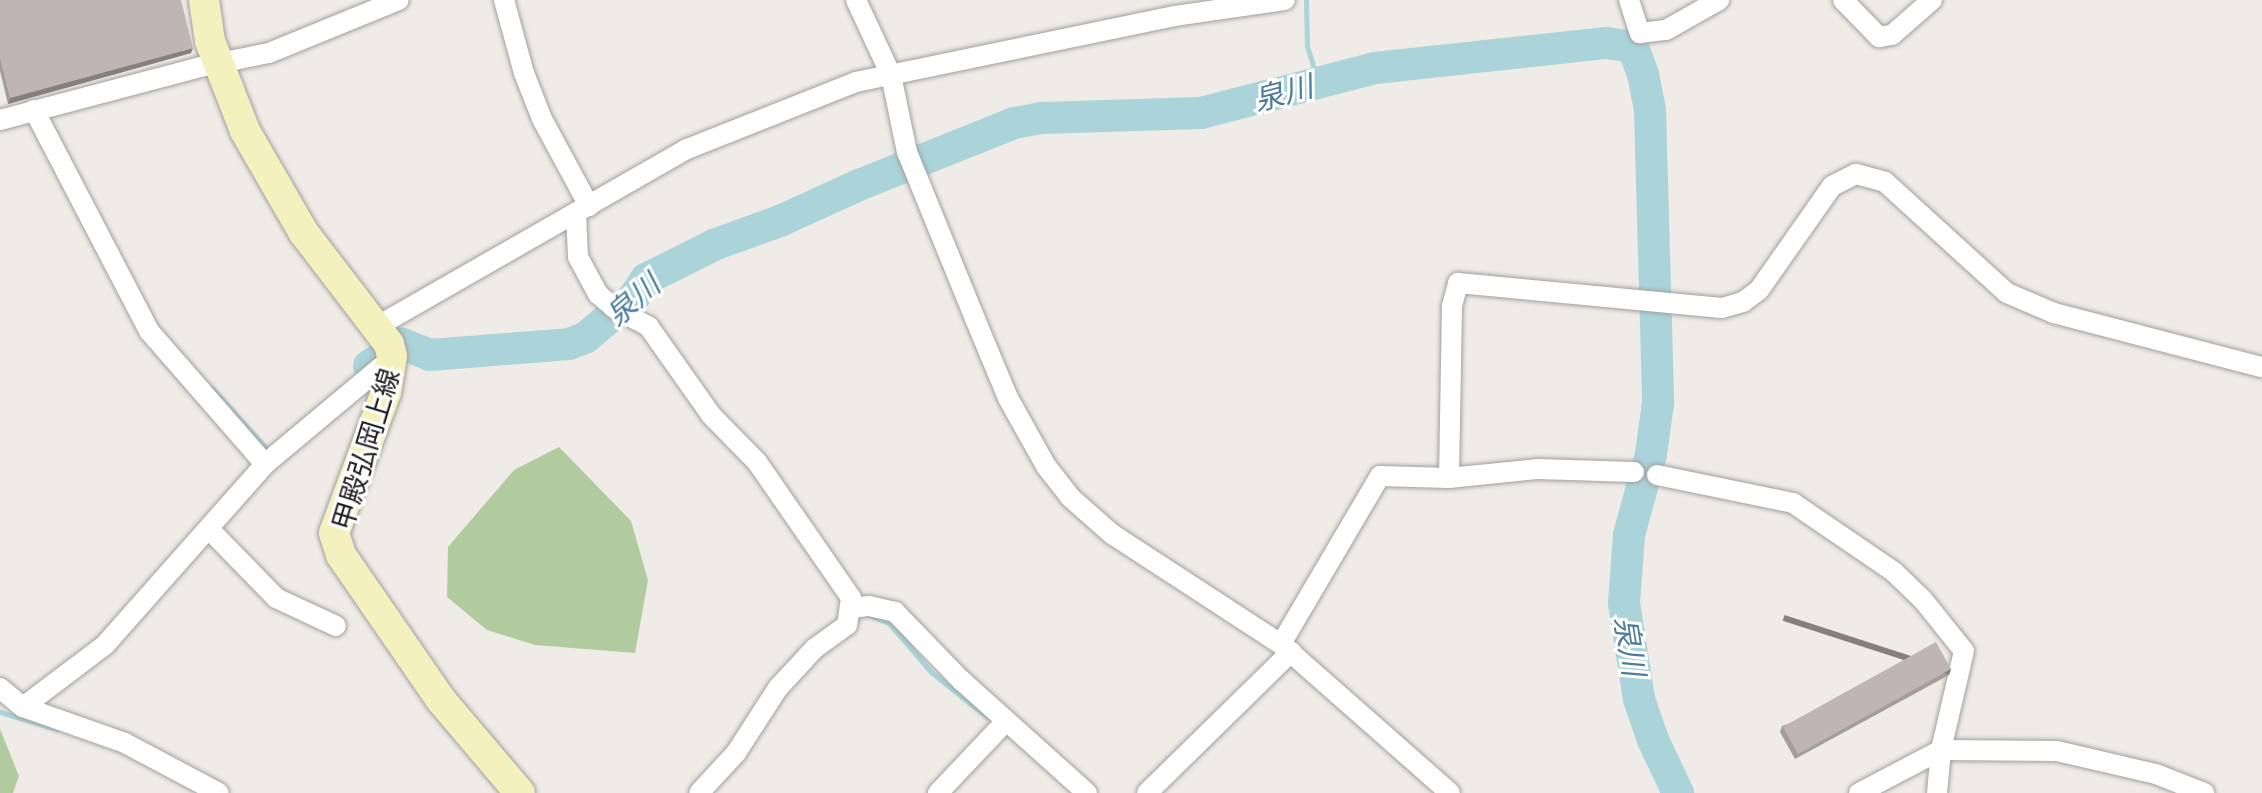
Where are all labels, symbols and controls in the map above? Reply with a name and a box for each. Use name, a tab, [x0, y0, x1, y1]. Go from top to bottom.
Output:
water label: 泉川	[1249, 67, 1317, 117]
water label: 泉川	[598, 266, 666, 332]
street label: 甲殿弘岡上線	[324, 364, 406, 534]
water label: 泉川	[1609, 614, 1653, 678]

